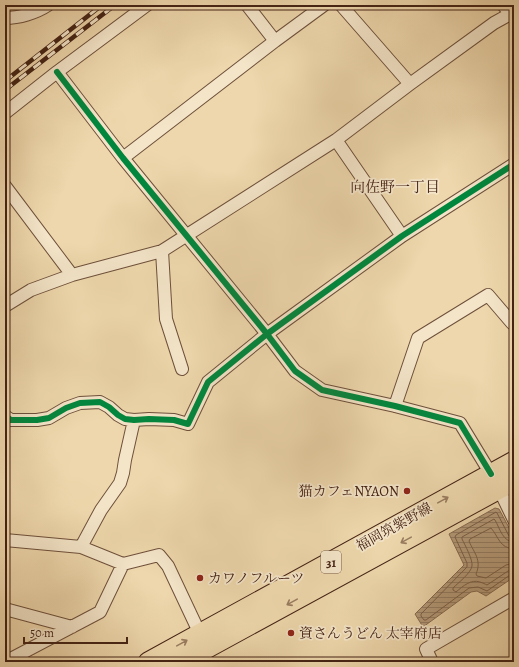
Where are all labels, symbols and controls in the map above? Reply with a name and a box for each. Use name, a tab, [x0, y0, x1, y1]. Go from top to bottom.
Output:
district label: 向佐野一丁目	[350, 177, 440, 197]
place label: 猫カフェNYAON	[299, 482, 399, 501]
marker: 猫カフェNYAON	[402, 486, 412, 496]
one-way arrow	[437, 496, 449, 504]
street label: 福岡筑紫野線	[353, 498, 435, 556]
one-way arrow	[400, 537, 412, 544]
road number: 31	[321, 551, 341, 573]
place label: カワノフルーツ	[208, 569, 304, 588]
marker: カワノフルーツ	[195, 573, 205, 583]
one-way arrow	[286, 599, 298, 606]
scale bar	[24, 619, 127, 645]
place label: 資さんうどん 太宰府店	[299, 624, 442, 643]
text: 50 m	[30, 625, 54, 641]
marker: 資さんうどん 太宰府店	[286, 628, 296, 638]
one-way arrow	[176, 639, 188, 647]

